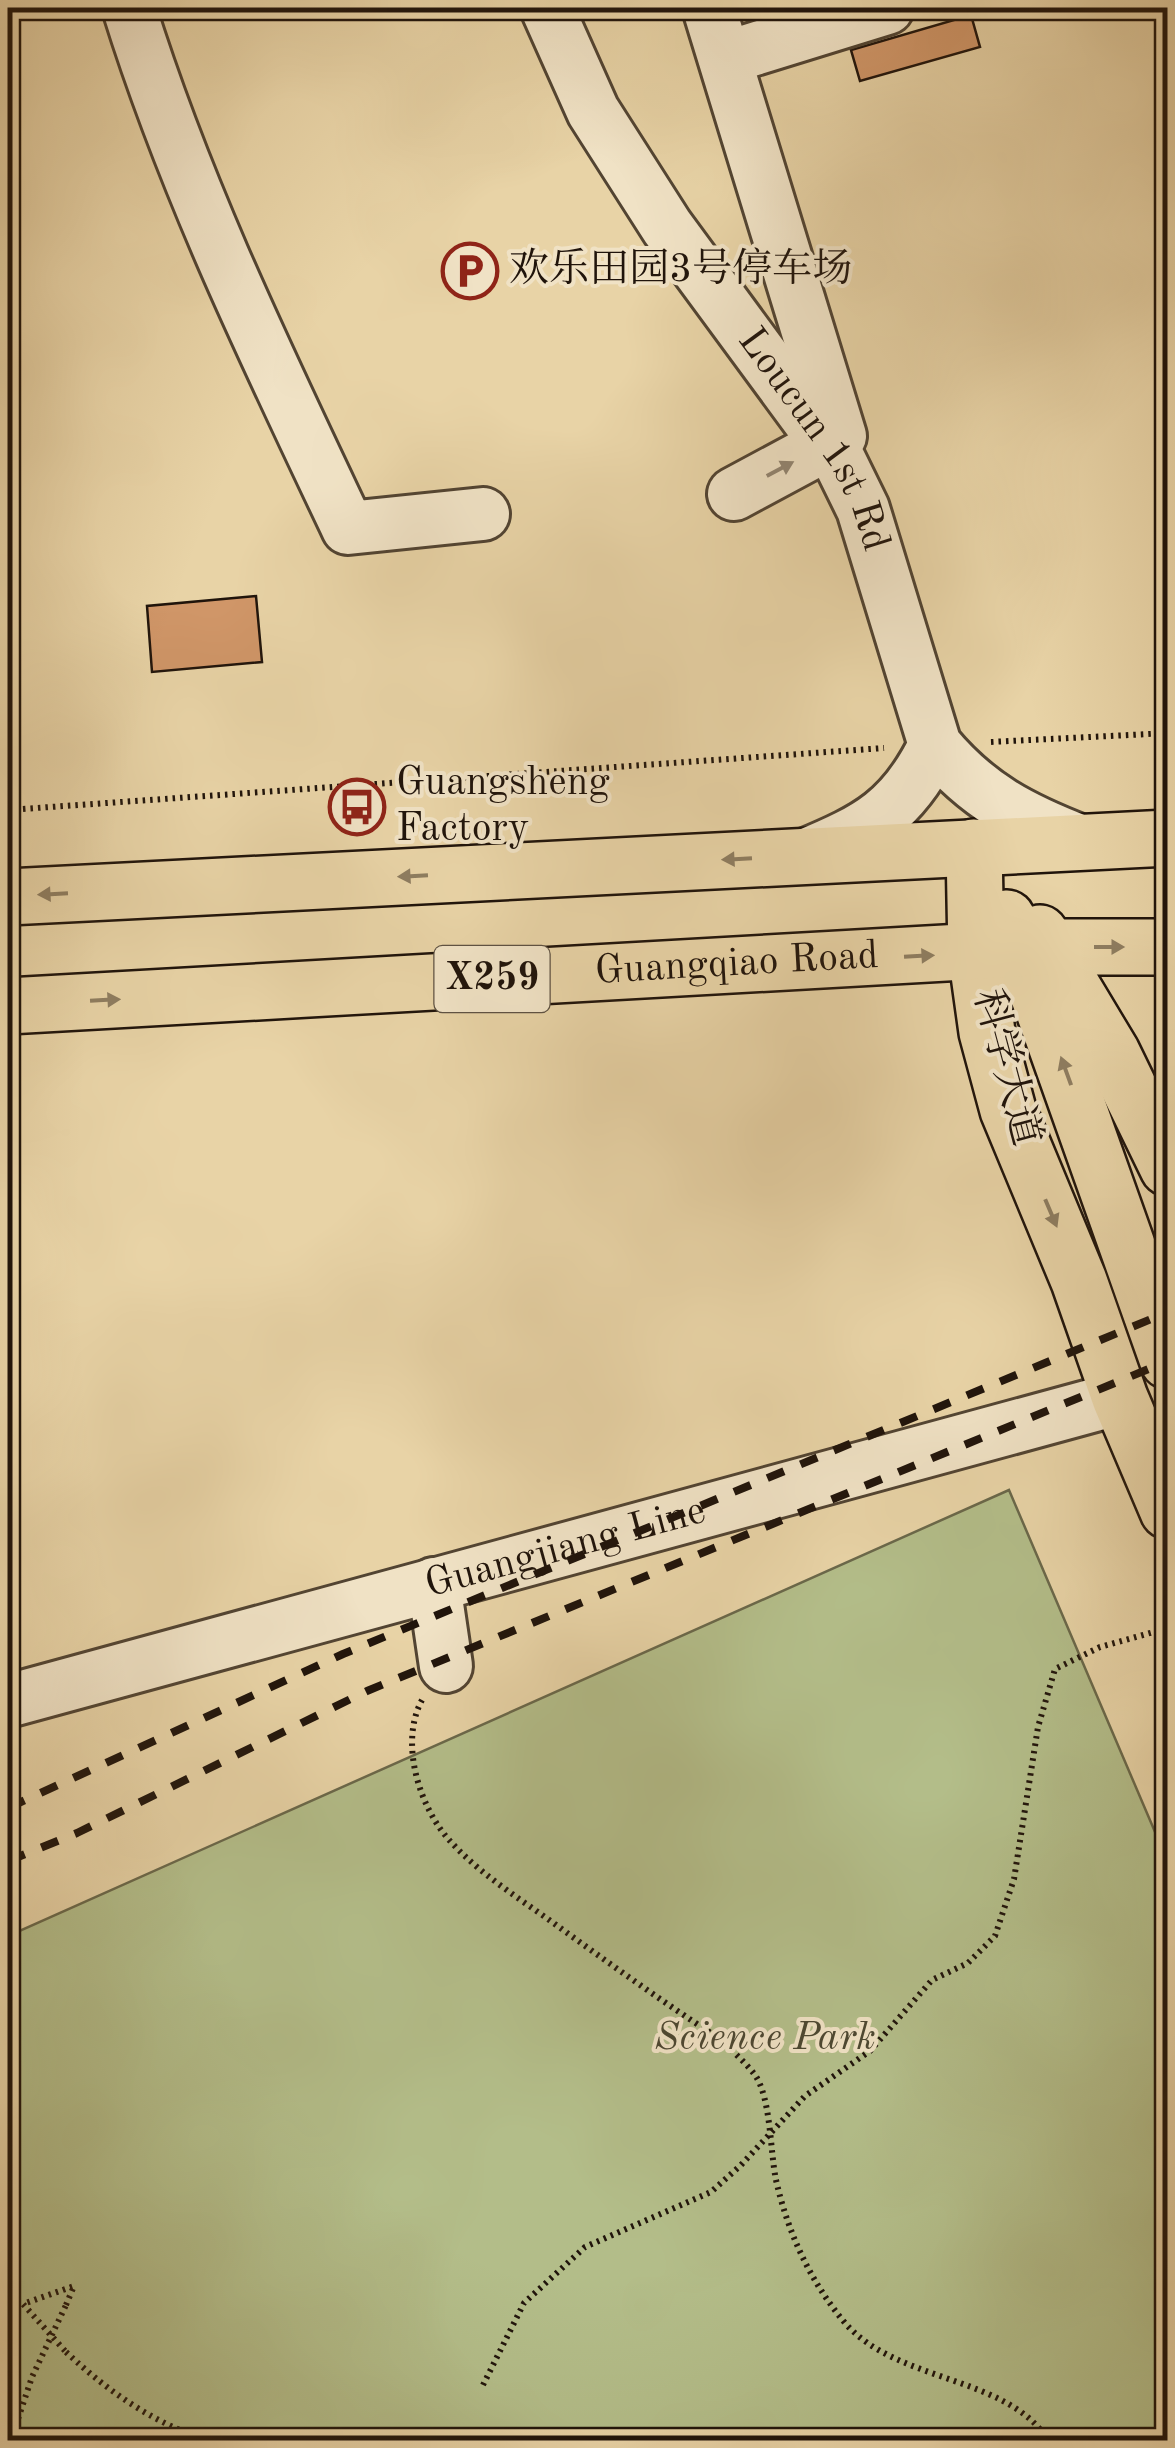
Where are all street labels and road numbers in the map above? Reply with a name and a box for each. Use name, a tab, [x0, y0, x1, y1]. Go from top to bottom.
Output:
street label: Loucun 1st Rd	[729, 322, 895, 556]
street label: Guangqiao Road	[594, 937, 880, 993]
road number: X259	[434, 946, 550, 1012]
street label: 科学大道	[965, 985, 1049, 1150]
street label: Guangjiang Line	[421, 1492, 710, 1606]

